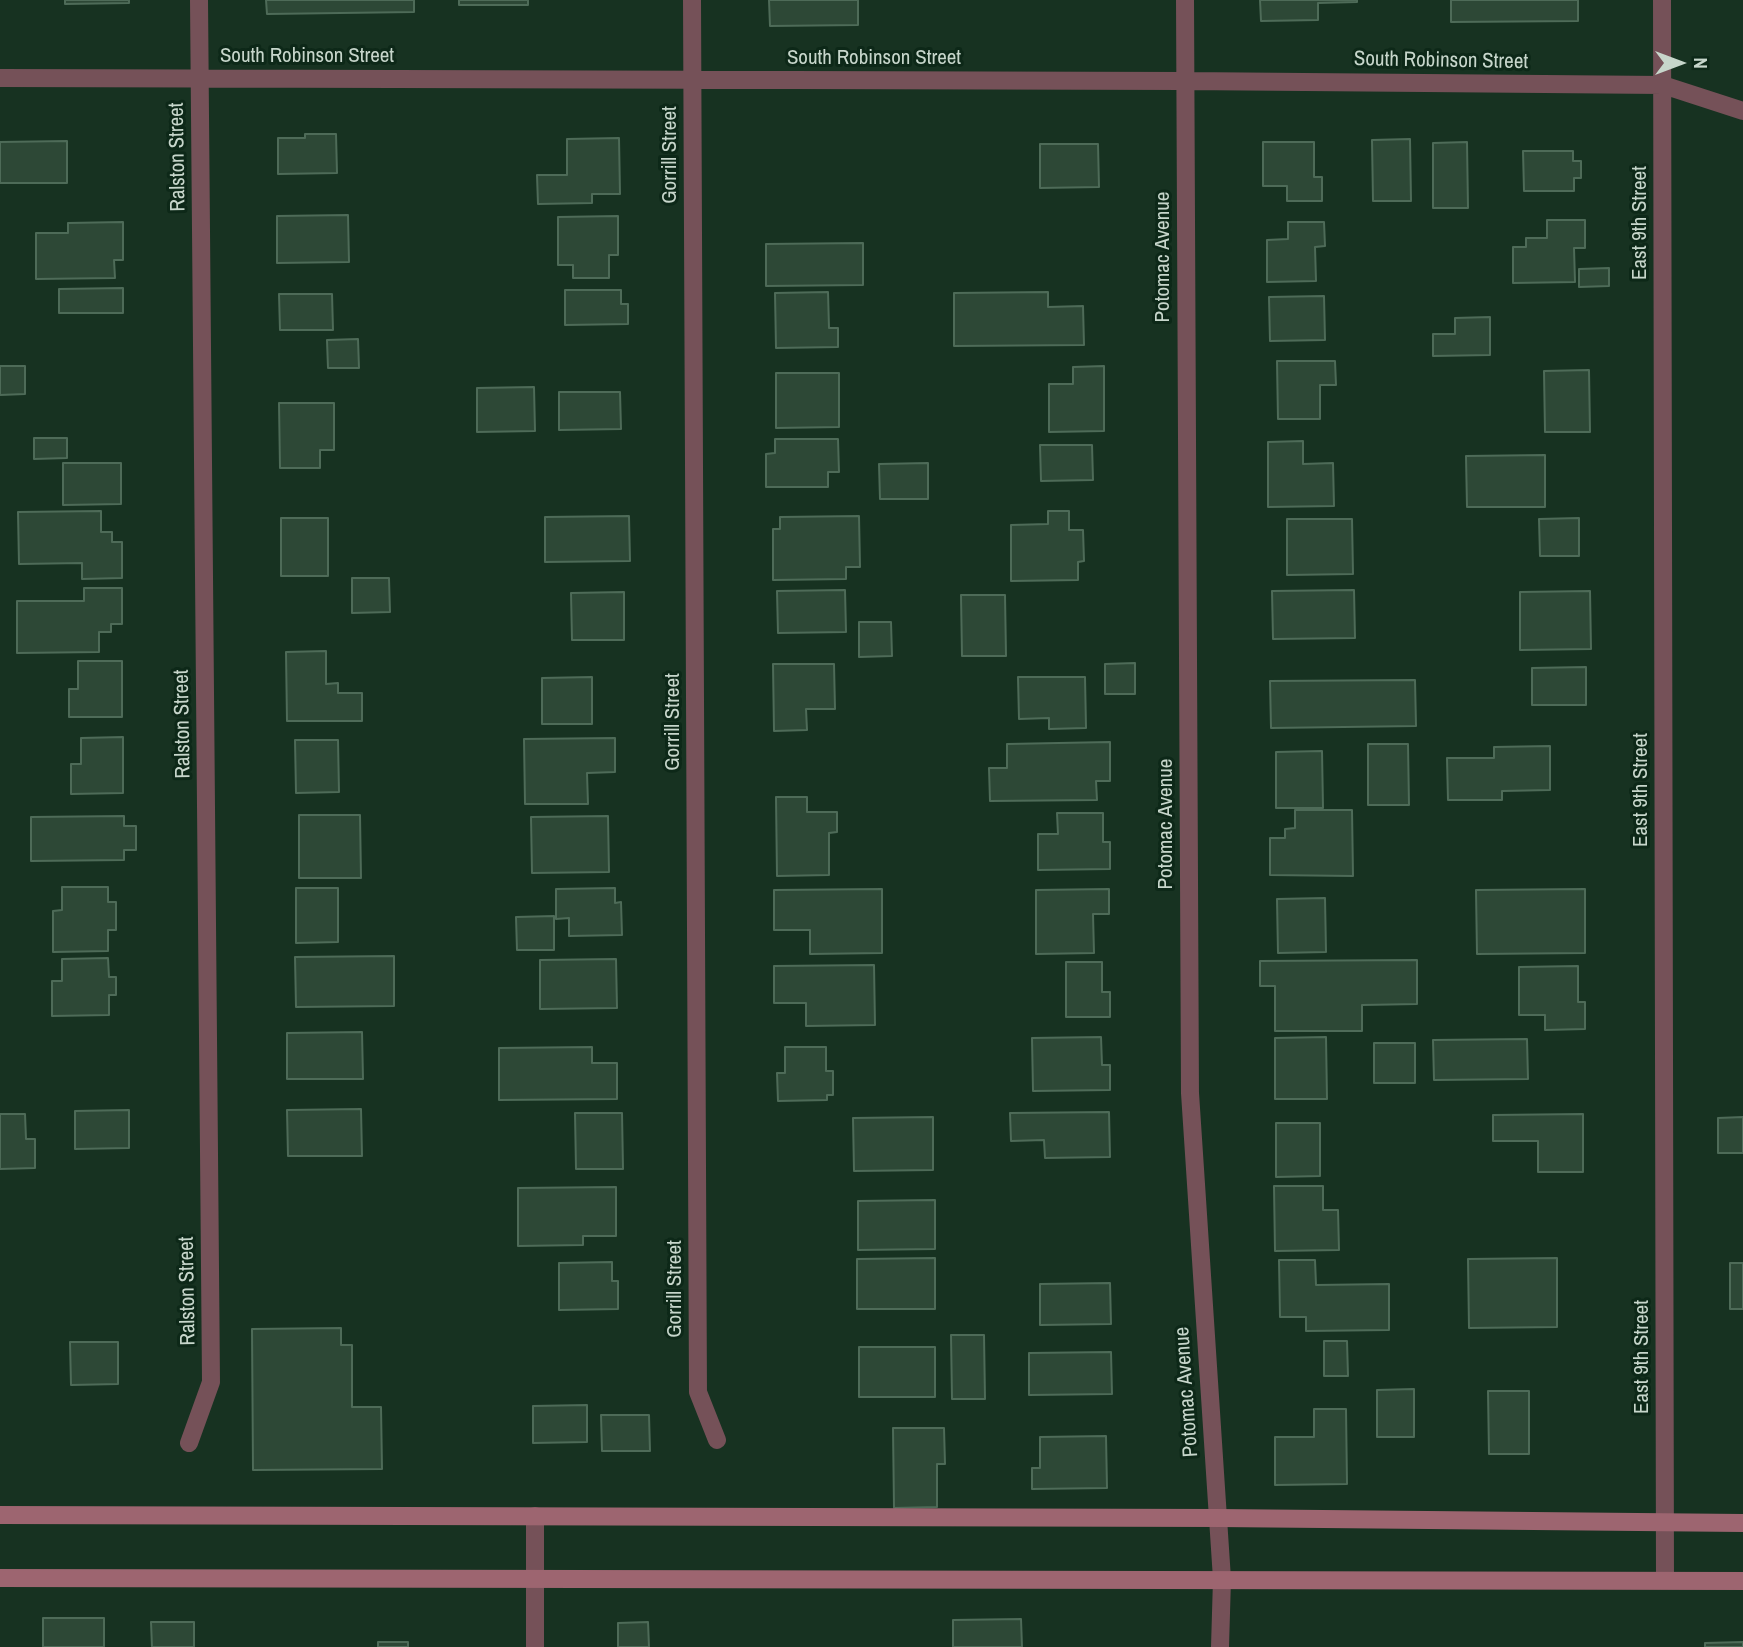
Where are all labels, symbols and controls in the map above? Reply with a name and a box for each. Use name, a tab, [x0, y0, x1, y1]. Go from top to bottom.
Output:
north arrow	[1645, 28, 1715, 98]
street label: South Robinson Street	[220, 43, 394, 69]
street label: South Robinson Street	[787, 45, 961, 71]
street label: South Robinson Street	[1354, 47, 1528, 75]
text: N	[1688, 57, 1714, 69]
street label: Ralston Street	[164, 102, 192, 212]
street label: Gorrill Street	[657, 106, 683, 204]
street label: East 9th Street	[1627, 166, 1653, 280]
street label: Potomac Avenue	[1150, 192, 1176, 322]
street label: Ralston Street	[169, 669, 197, 779]
street label: Gorrill Street	[660, 673, 686, 771]
street label: East 9th Street	[1628, 733, 1654, 847]
street label: Potomac Avenue	[1153, 759, 1179, 889]
street label: Ralston Street	[174, 1236, 202, 1346]
street label: Gorrill Street	[662, 1240, 688, 1338]
street label: East 9th Street	[1629, 1300, 1655, 1414]
street label: Potomac Avenue	[1170, 1326, 1204, 1458]

